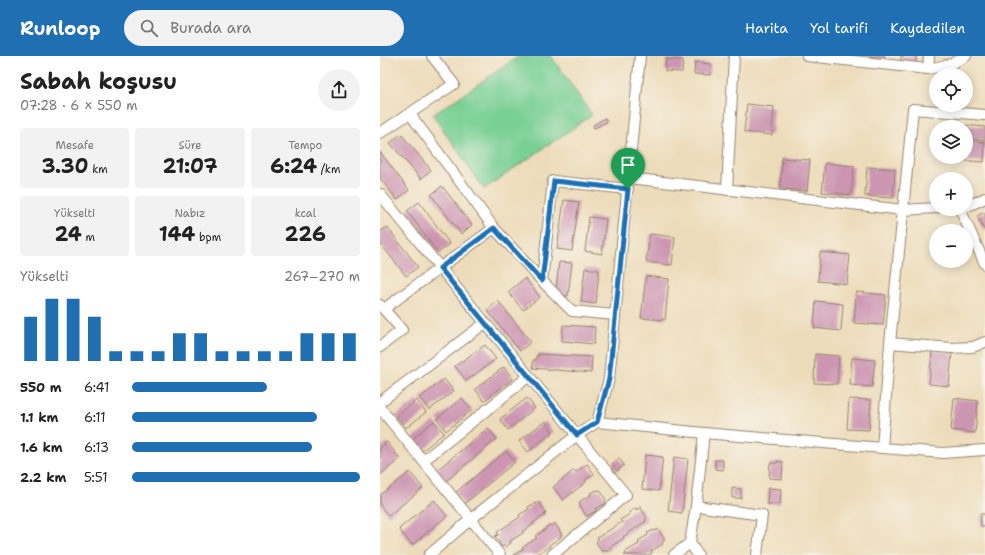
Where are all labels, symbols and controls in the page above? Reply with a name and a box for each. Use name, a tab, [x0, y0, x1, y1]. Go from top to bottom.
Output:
search box	[124, 10, 404, 46]
text: Runloop	[20, 16, 100, 41]
icon: search	[138, 17, 160, 39]
text: Burada ara	[170, 18, 251, 38]
text: Harita	[745, 19, 788, 37]
text: Yol tarifi	[810, 19, 868, 37]
text: Kaydedilen	[890, 19, 965, 37]
text: Sabah koşusu	[20, 67, 177, 96]
map controls	[929, 68, 973, 268]
button: locate	[929, 68, 973, 112]
button: share	[318, 69, 360, 111]
text: 07:28 · 6 × 550 m	[20, 97, 137, 114]
button: layers	[929, 120, 973, 164]
text: Mesafe	[55, 138, 94, 153]
text: Süre	[178, 138, 202, 153]
text: Tempo	[288, 138, 322, 153]
pin	[611, 148, 645, 189]
text: 3.30	[42, 153, 88, 179]
text: 21:07	[162, 153, 218, 179]
text: 6:24	[270, 153, 317, 179]
icon: arrive	[617, 154, 639, 176]
text: km	[88, 162, 108, 177]
text: /km	[317, 162, 340, 177]
button: +	[929, 172, 973, 216]
text: Yükselti	[54, 206, 95, 221]
text: Nabız	[175, 206, 205, 221]
text: kcal	[295, 206, 316, 221]
text: 24	[54, 221, 82, 247]
text: 144	[159, 221, 195, 247]
text: 226	[285, 221, 326, 247]
button: −	[929, 224, 973, 268]
text: m	[82, 230, 95, 245]
text: bpm	[195, 230, 221, 245]
text: Yükselti	[20, 268, 69, 285]
text: 267–270 m	[284, 268, 360, 285]
text: 550 m	[20, 379, 62, 396]
text: 6:41	[84, 379, 109, 396]
text: 1.1 km	[20, 409, 58, 426]
text: 6:11	[84, 409, 106, 426]
text: 1.6 km	[20, 439, 63, 456]
text: 6:13	[84, 439, 109, 456]
text: 2.2 km	[20, 469, 66, 486]
text: 5:51	[84, 469, 108, 486]

